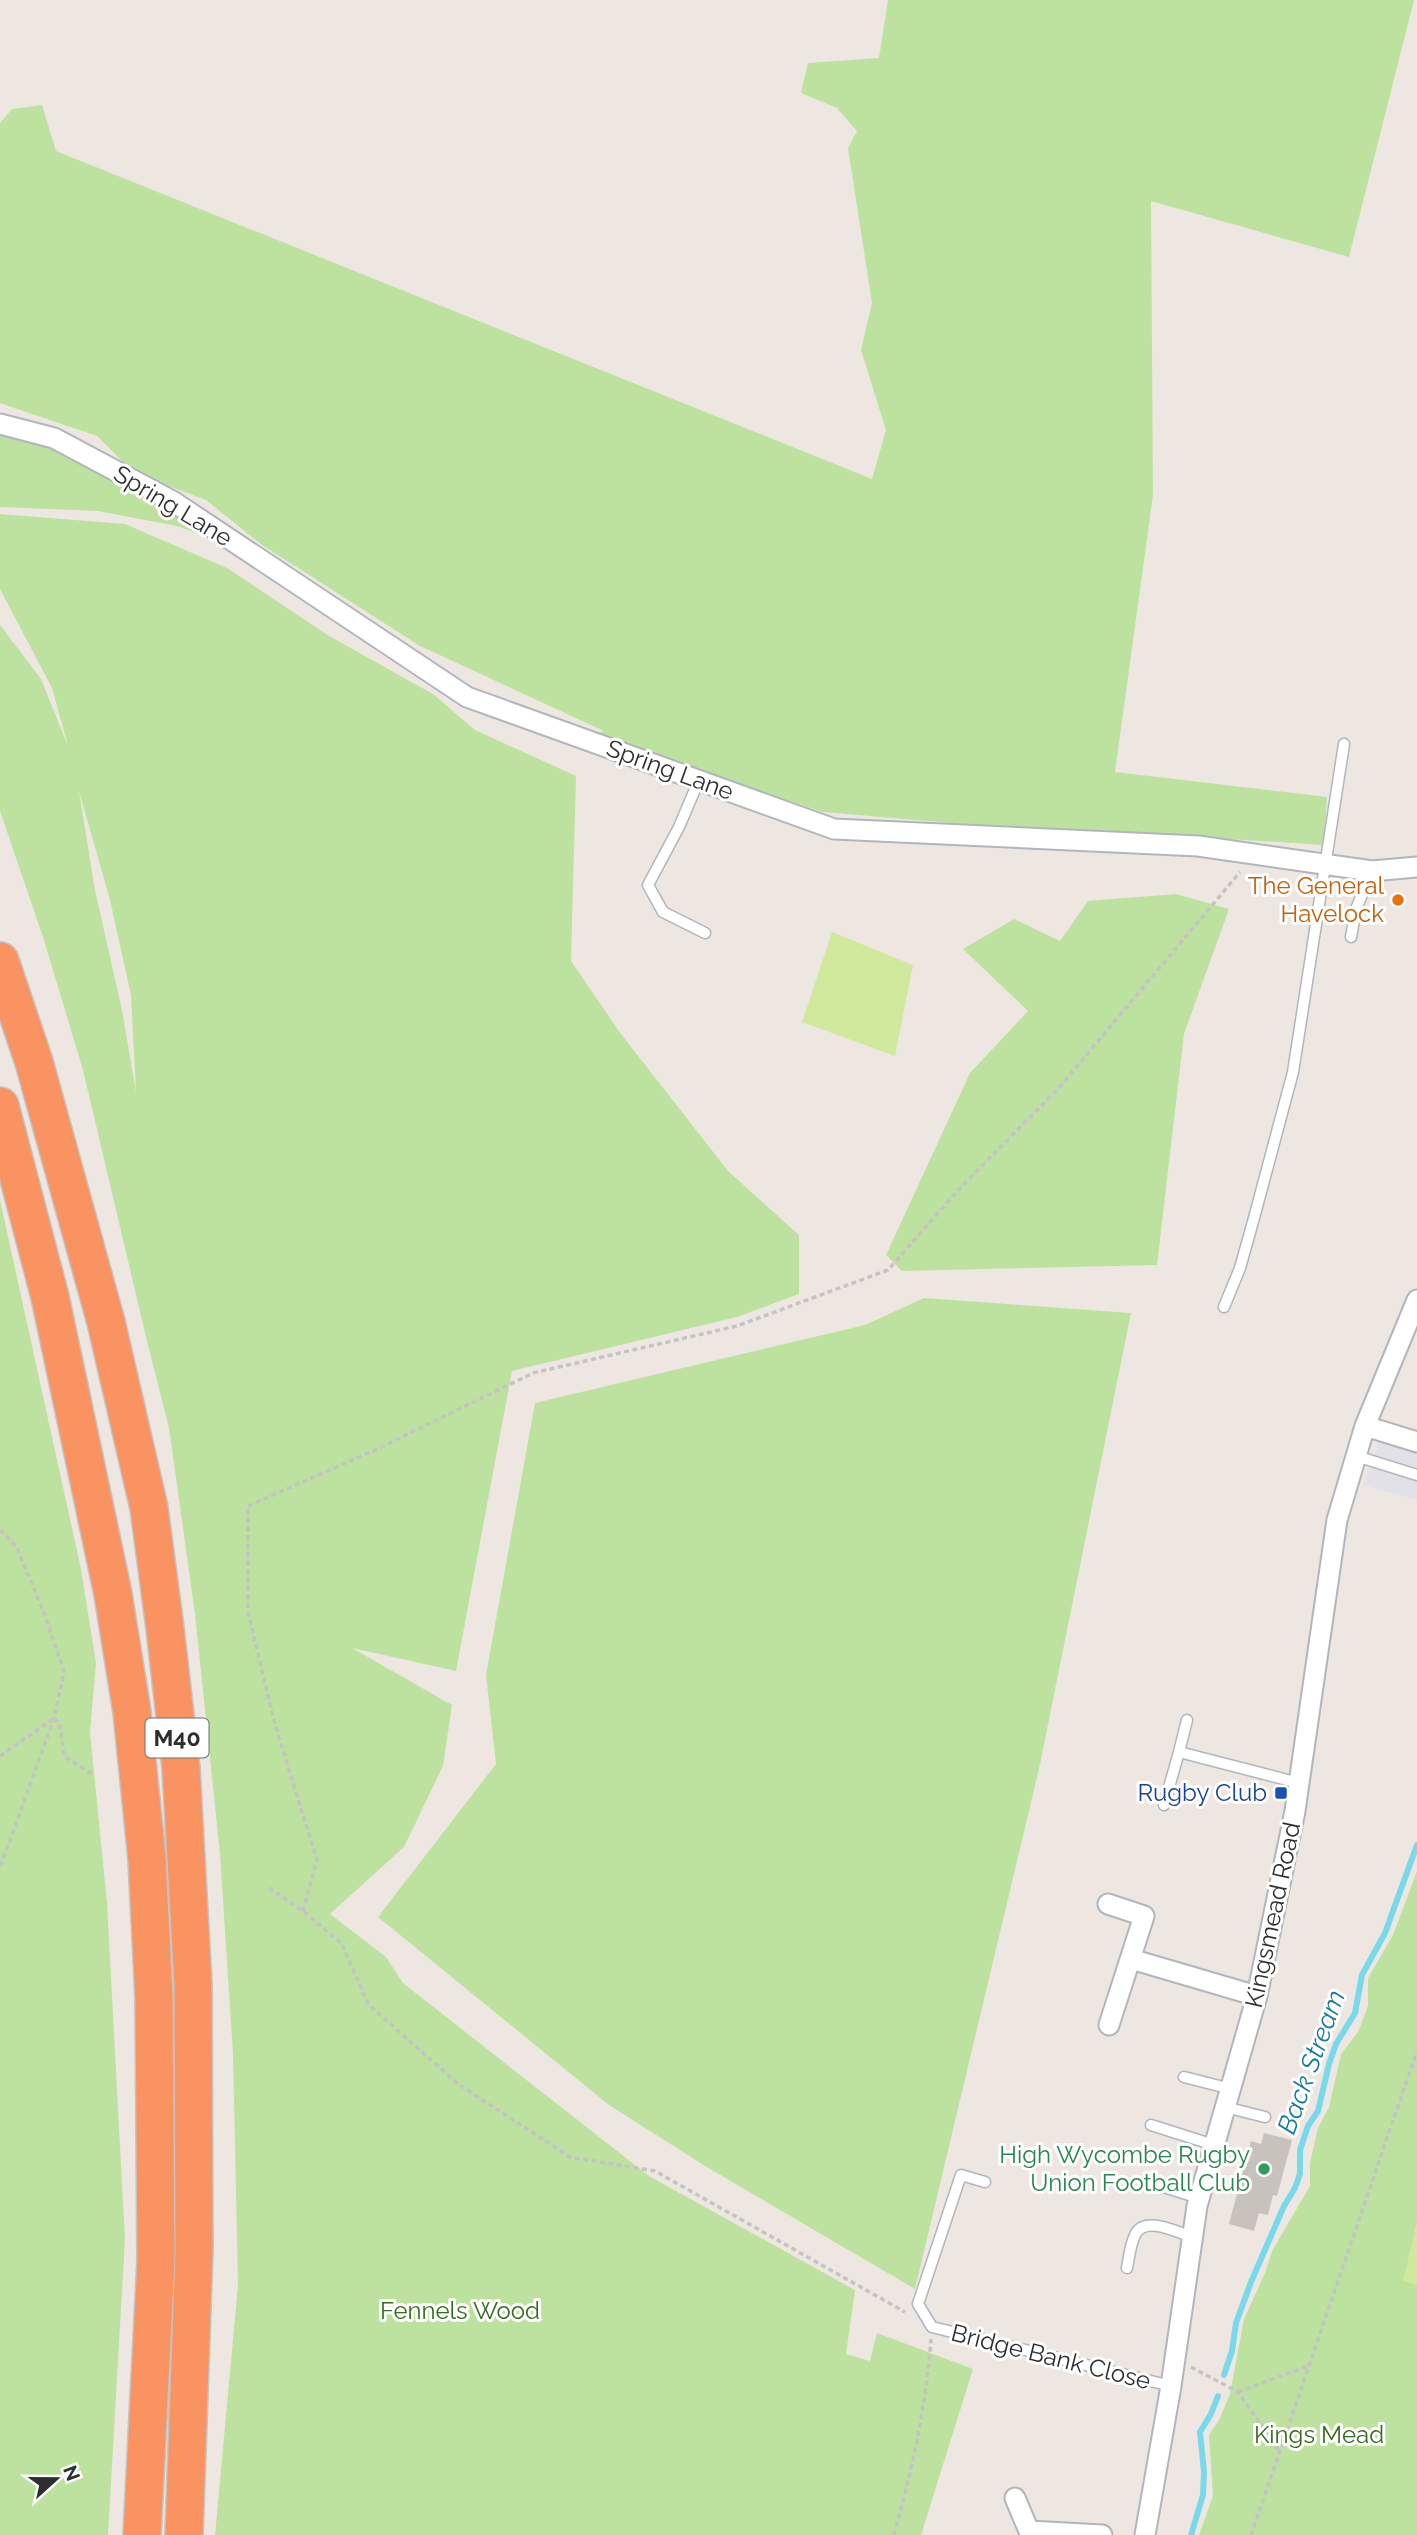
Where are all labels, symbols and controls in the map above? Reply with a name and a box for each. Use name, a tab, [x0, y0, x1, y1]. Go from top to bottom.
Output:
street label: Spring Lane	[109, 459, 238, 552]
street label: Spring Lane	[603, 733, 738, 806]
place label: The General Havelock	[1248, 871, 1384, 928]
marker: The General Havelock	[1390, 892, 1406, 908]
road number: M40	[146, 1718, 208, 1758]
place label: Rugby Club	[1138, 1778, 1267, 1807]
marker: Rugby Club	[1273, 1785, 1289, 1801]
street label: Kingsmead Road	[1239, 1819, 1306, 2010]
water label: Back Stream	[1271, 1986, 1351, 2138]
place label: High Wycombe Rugby Union Football Club	[999, 2140, 1250, 2197]
marker: High Wycombe Rugby Union Football Club	[1256, 2161, 1272, 2177]
park label: Fennels Wood	[380, 2296, 540, 2325]
street label: Bridge Bank Close	[948, 2318, 1154, 2395]
park label: Kings Mead	[1254, 2420, 1384, 2449]
north arrow	[21, 2444, 91, 2514]
text: N	[59, 2462, 85, 2484]

